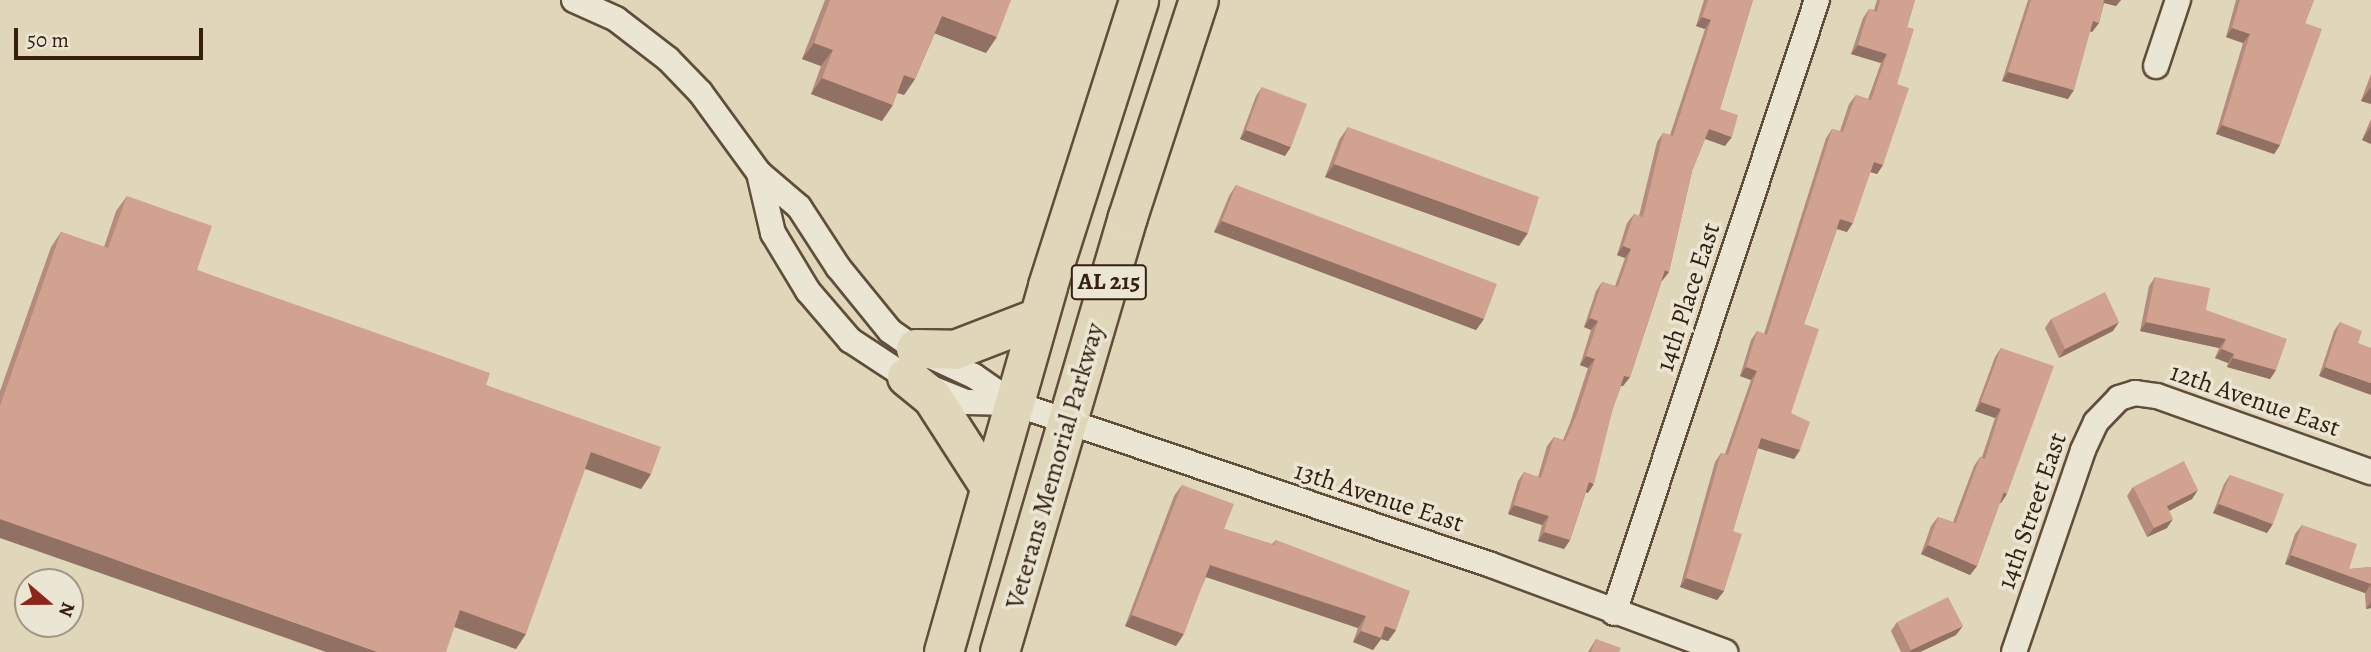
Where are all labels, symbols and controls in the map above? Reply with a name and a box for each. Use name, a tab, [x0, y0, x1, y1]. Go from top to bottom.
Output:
scale bar	[18, 14, 206, 58]
text: 50 m	[27, 26, 69, 54]
street label: 14th Place East	[1649, 219, 1727, 375]
road number: AL 215	[1070, 262, 1148, 302]
street label: Veterans Memorial Parkway	[999, 319, 1111, 613]
street label: 12th Avenue East	[2166, 356, 2344, 444]
street label: 14th Street East	[1991, 429, 2073, 593]
street label: 13th Avenue East	[1291, 455, 1467, 539]
north arrow	[14, 568, 84, 638]
text: N	[52, 599, 81, 620]

